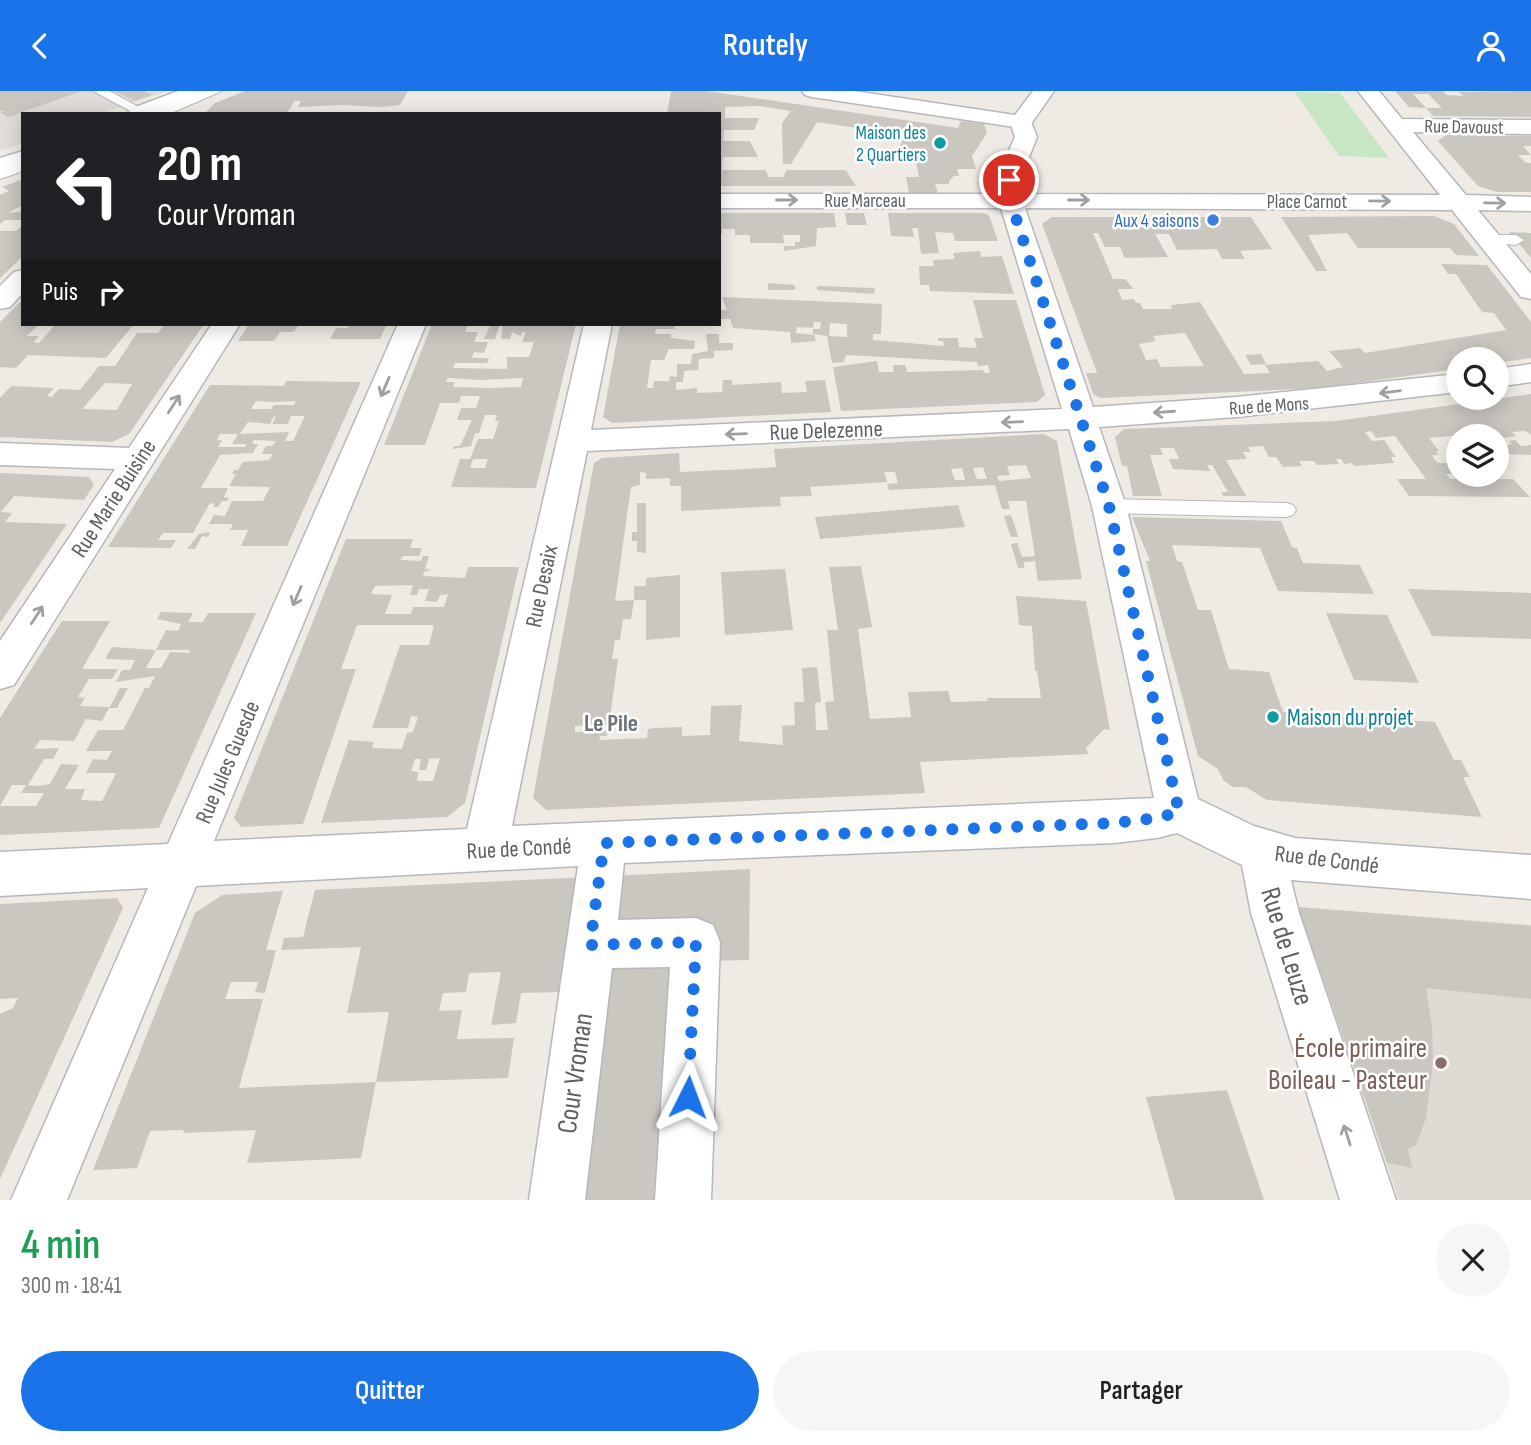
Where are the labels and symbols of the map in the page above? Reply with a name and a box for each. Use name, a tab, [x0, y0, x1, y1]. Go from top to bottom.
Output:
street label: Rue Davoust	[1424, 115, 1504, 140]
place label: Maison des 2 Quartiers	[856, 122, 926, 167]
marker: Maison des 2 Quartiers	[932, 135, 948, 151]
pin	[979, 150, 1039, 210]
street label: Rue Marceau	[824, 190, 906, 213]
street label: Place Carnot	[1267, 191, 1347, 214]
one-way arrow	[776, 193, 799, 207]
one-way arrow	[1067, 193, 1090, 207]
one-way arrow	[1368, 194, 1391, 208]
one-way arrow	[1483, 197, 1506, 210]
place label: Aux 4 saisons	[1114, 210, 1199, 233]
marker: Aux 4 saisons	[1205, 212, 1221, 228]
one-way arrow	[378, 375, 391, 397]
one-way arrow	[1379, 386, 1402, 399]
street label: Rue de Mons	[1228, 392, 1310, 421]
one-way arrow	[167, 395, 182, 414]
one-way arrow	[1153, 406, 1175, 419]
street label: Rue Delezenne	[769, 415, 883, 447]
one-way arrow	[1001, 415, 1024, 428]
one-way arrow	[725, 427, 748, 440]
street label: Rue Marie Buisine	[65, 434, 162, 563]
street label: Rue Desaix	[520, 542, 564, 630]
one-way arrow	[289, 585, 302, 607]
one-way arrow	[30, 606, 44, 626]
street label: Rue Jules Guesde	[190, 697, 266, 828]
place label: Maison du projet	[1287, 704, 1414, 732]
district label: Le Pile	[584, 709, 638, 738]
marker: Maison du projet	[1265, 709, 1281, 725]
street label: Rue de Condé	[466, 832, 572, 866]
street label: Rue de Condé	[1273, 840, 1381, 880]
street label: Rue de Leuze	[1253, 883, 1320, 1009]
street label: Cour Vroman	[551, 1011, 600, 1136]
place label: École primaire Boileau - Pasteur	[1268, 1032, 1427, 1097]
marker: École primaire Boileau - Pasteur	[1433, 1055, 1449, 1071]
position arrow	[651, 1060, 725, 1134]
one-way arrow	[1340, 1124, 1353, 1146]

